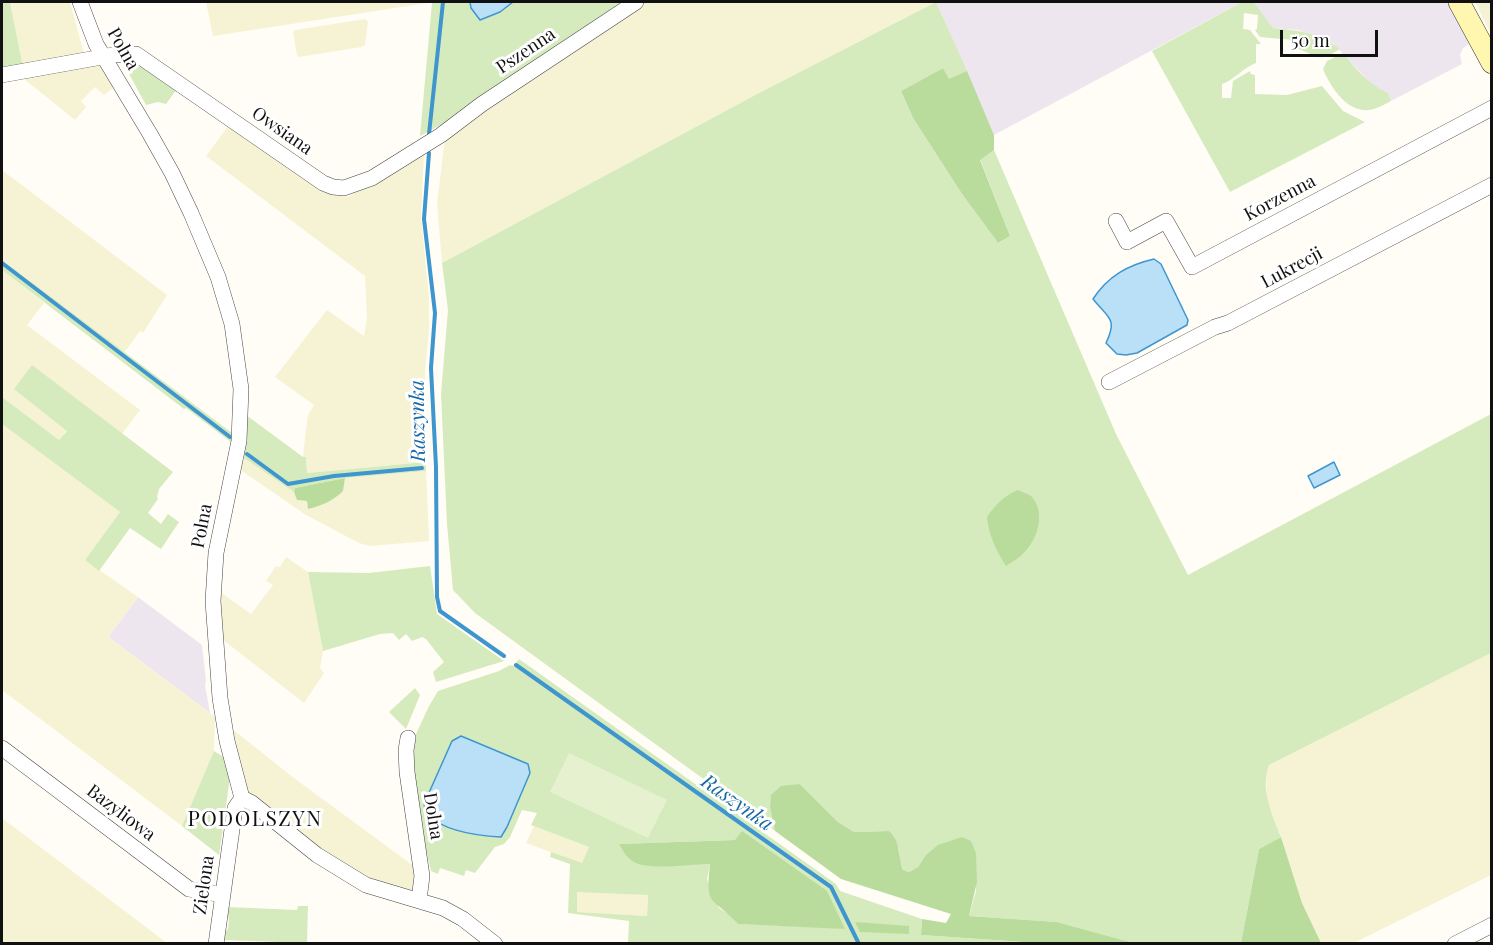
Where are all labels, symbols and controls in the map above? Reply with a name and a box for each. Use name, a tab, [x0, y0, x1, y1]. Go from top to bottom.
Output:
scale bar	[1283, 18, 1380, 56]
street label: Pszenna	[492, 23, 560, 79]
street label: Polna	[102, 24, 144, 74]
text: 50 m	[1291, 28, 1330, 52]
street label: Owsiana	[248, 102, 316, 160]
street label: Korzenna	[1241, 170, 1319, 226]
street label: Lukrecji	[1258, 243, 1326, 293]
water label: Raszynka	[405, 380, 431, 462]
street label: Polna	[187, 502, 217, 550]
water label: Raszynka	[696, 770, 778, 836]
street label: Bazyliowa	[82, 780, 160, 846]
street label: Dolna	[419, 791, 447, 841]
district label: PODOLSZYN	[187, 806, 323, 832]
street label: Zielona	[189, 854, 219, 916]

